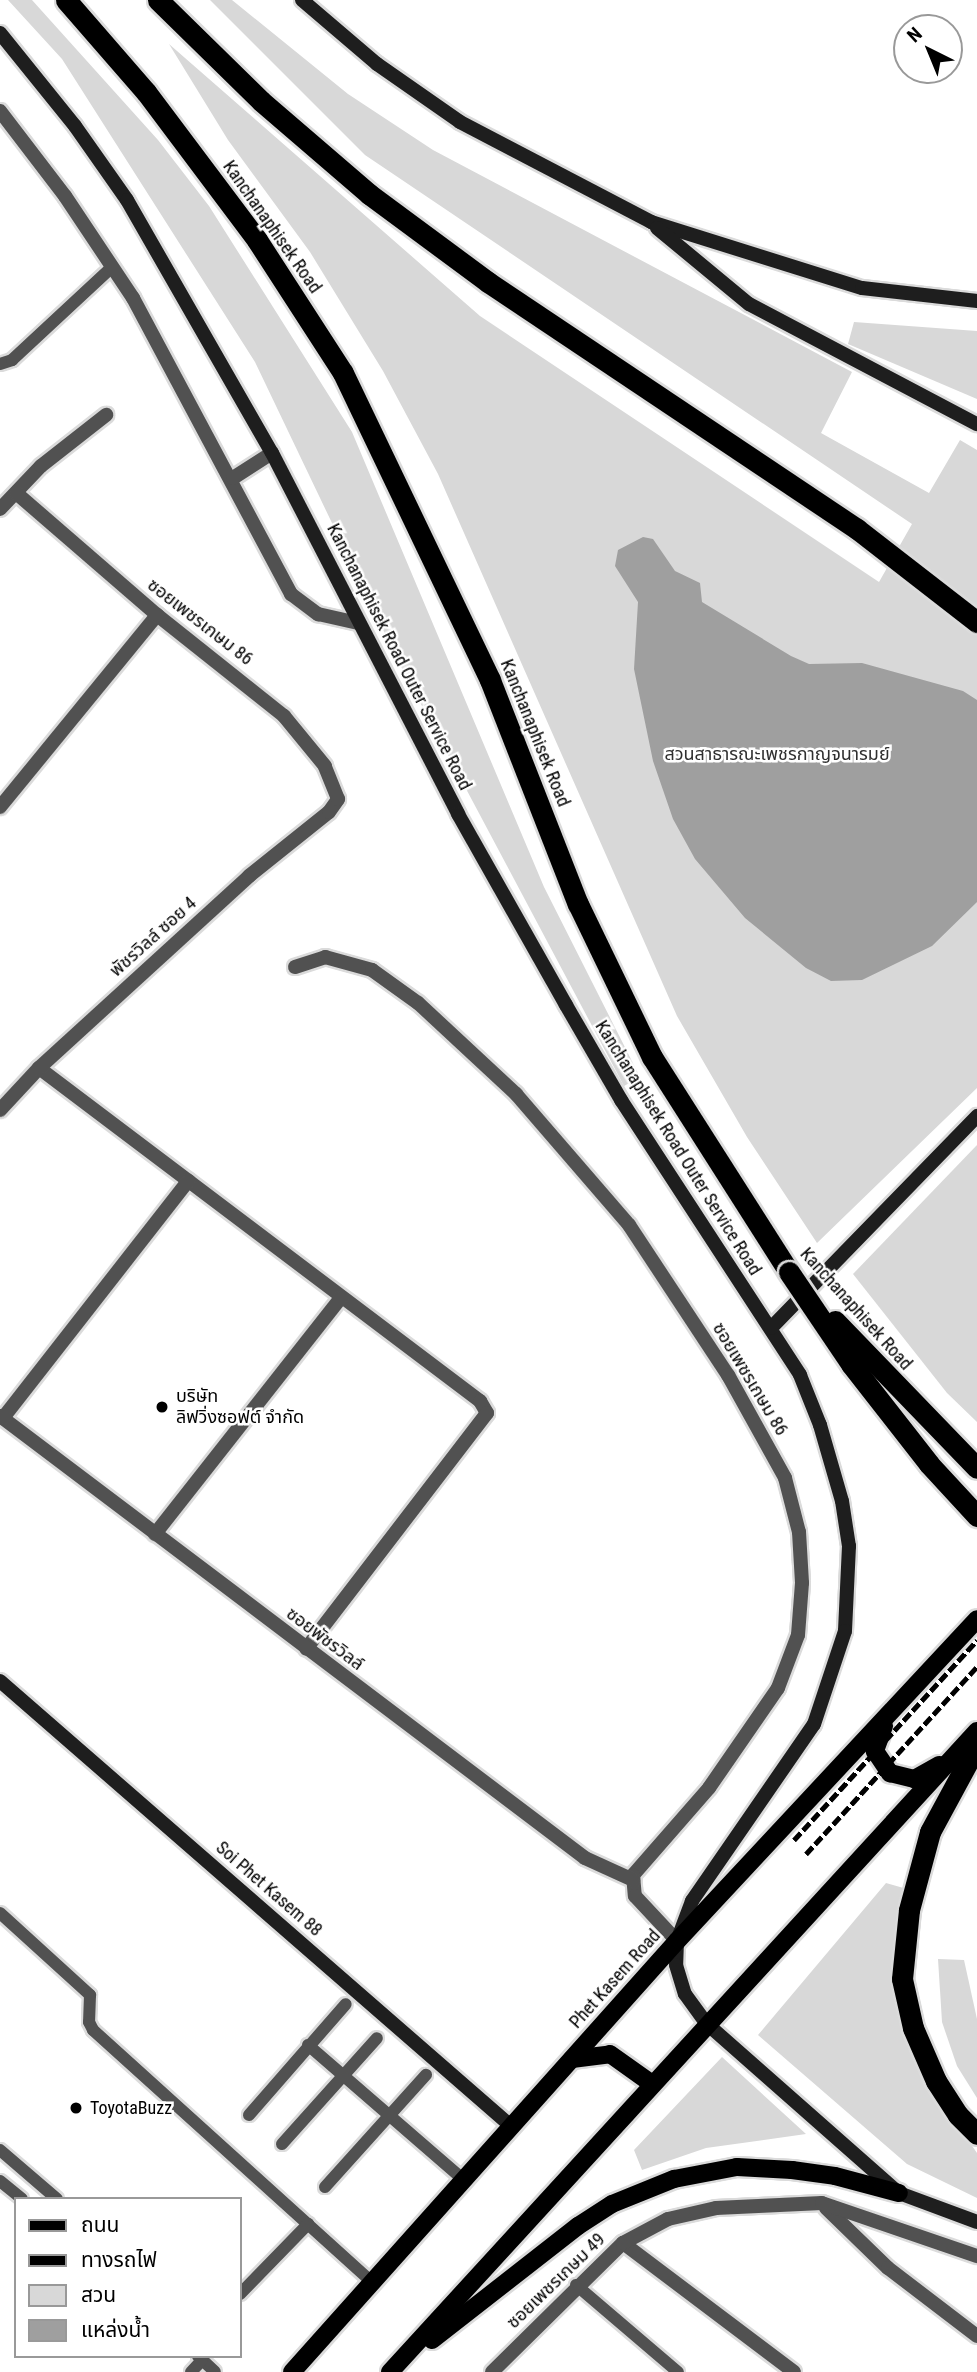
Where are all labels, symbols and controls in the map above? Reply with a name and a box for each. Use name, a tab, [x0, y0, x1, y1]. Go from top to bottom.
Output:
north arrow	[893, 14, 963, 84]
text: N	[903, 22, 927, 47]
street label: Kanchanaphisek Road	[218, 157, 326, 297]
street label: Kanchanaphisek Road Outer Service Road	[322, 520, 476, 794]
street label: ซอยเพชรเกษม 86	[143, 574, 257, 670]
street label: Kanchanaphisek Road	[496, 656, 574, 810]
park label: สวนสาธารณะเพชรกาญจนารมย์	[664, 743, 890, 765]
street label: พัชรวิลล์ ซอย 4	[105, 893, 201, 981]
street label: Kanchanaphisek Road Outer Service Road	[590, 1017, 766, 1279]
street label: Kanchanaphisek Road	[795, 1243, 917, 1375]
street label: ซอยเพชรเกษม 86	[708, 1319, 792, 1439]
place label: บริษัท ลิฟวิ่งซอฟต์ จำกัด	[176, 1386, 304, 1428]
marker: บริษัท ลิฟวิ่งซอฟต์ จำกัด	[154, 1399, 170, 1415]
street label: ซอยพัชรวิลล์	[282, 1603, 368, 1675]
street label: Soi Phet Kasem 88	[211, 1837, 327, 1941]
street label: Phet Kasem Road	[565, 1925, 665, 2033]
place label: ToyotaBuzz	[90, 2097, 172, 2119]
marker: ToyotaBuzz	[68, 2100, 84, 2116]
legend	[14, 2197, 242, 2358]
text: ถนน	[81, 2213, 119, 2237]
street label: ซอยเพชรเกษม 49	[503, 2229, 609, 2333]
text: ทางรถไฟ	[81, 2248, 157, 2272]
text: สวน	[81, 2283, 116, 2307]
text: แหล่งน้ำ	[81, 2318, 150, 2342]

